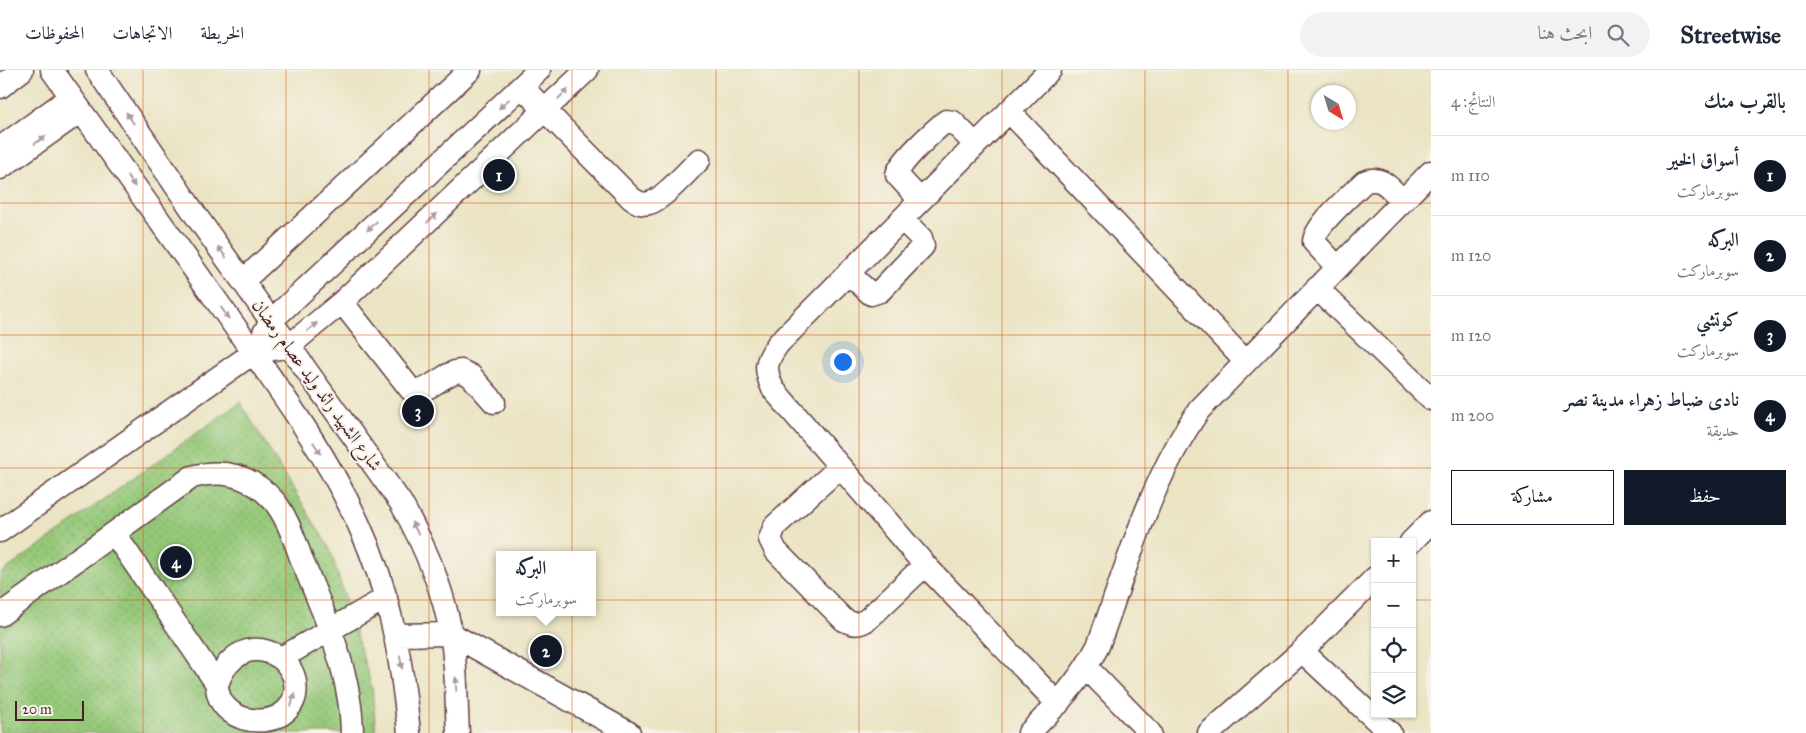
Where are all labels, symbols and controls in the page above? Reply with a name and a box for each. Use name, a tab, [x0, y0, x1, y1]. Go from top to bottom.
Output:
search box	[1300, 12, 1650, 57]
text: Streetwise	[1680, 20, 1781, 50]
text: ابحث هنا	[1538, 21, 1592, 44]
icon: search	[1604, 21, 1632, 49]
text: المحفوظات	[25, 22, 84, 44]
text: الاتجاهات	[112, 22, 172, 44]
text: الخريطة	[200, 22, 244, 44]
north arrow	[1311, 85, 1356, 130]
text: بالقرب منك	[1704, 88, 1786, 114]
one-way arrow	[556, 89, 568, 101]
text: النتائج: 4	[1451, 92, 1496, 111]
one-way arrow	[498, 98, 510, 110]
one-way arrow	[125, 111, 135, 125]
one-way arrow	[33, 135, 47, 145]
text: أسواق الخير	[1668, 148, 1739, 171]
pin: 1	[483, 156, 515, 194]
text: 110 m	[1451, 166, 1490, 185]
text: 1	[1767, 166, 1773, 185]
one-way arrow	[126, 174, 136, 188]
text: سوبرماركت	[1677, 181, 1739, 200]
one-way arrow	[425, 212, 437, 224]
one-way arrow	[366, 220, 378, 232]
text: البركه	[1707, 228, 1739, 251]
one-way arrow	[217, 245, 227, 259]
text: 120 m	[1451, 246, 1491, 265]
text: 2	[1766, 246, 1774, 265]
text: سوبرماركت	[1677, 261, 1739, 280]
street label: شارع الشهيد رائد وليد عصام رمضان	[243, 295, 387, 478]
one-way arrow	[220, 307, 230, 320]
text: كوتشي	[1696, 308, 1739, 331]
one-way arrow	[305, 322, 318, 333]
text: 120 m	[1451, 326, 1491, 345]
text: 3	[1767, 326, 1773, 345]
text: سوبرماركت	[1677, 341, 1739, 360]
your location	[830, 349, 856, 375]
text: نادى ضباط زهراء مدينة نصر	[1564, 388, 1739, 411]
pin: 3	[402, 392, 434, 430]
text: 200 m	[1451, 406, 1494, 425]
text: 4	[1766, 406, 1774, 425]
text: حديقة	[1707, 421, 1739, 440]
one-way arrow	[312, 441, 321, 454]
button: مشاركة	[1451, 470, 1614, 525]
button: حفظ	[1624, 470, 1786, 525]
one-way arrow	[411, 521, 419, 536]
map controls	[1371, 538, 1416, 718]
button: +	[1371, 538, 1416, 583]
pin: 4	[160, 543, 192, 581]
popup	[496, 551, 596, 616]
text: البركه	[515, 556, 546, 579]
button: −	[1371, 583, 1416, 628]
text: سوبرماركت	[515, 589, 577, 608]
button: locate	[1371, 628, 1416, 673]
pin: 2	[530, 632, 562, 670]
one-way arrow	[397, 655, 405, 671]
button: layers	[1371, 673, 1416, 718]
one-way arrow	[451, 676, 459, 692]
one-way arrow	[290, 693, 298, 708]
scale bar	[15, 698, 84, 721]
text: 20 m	[22, 701, 52, 718]

